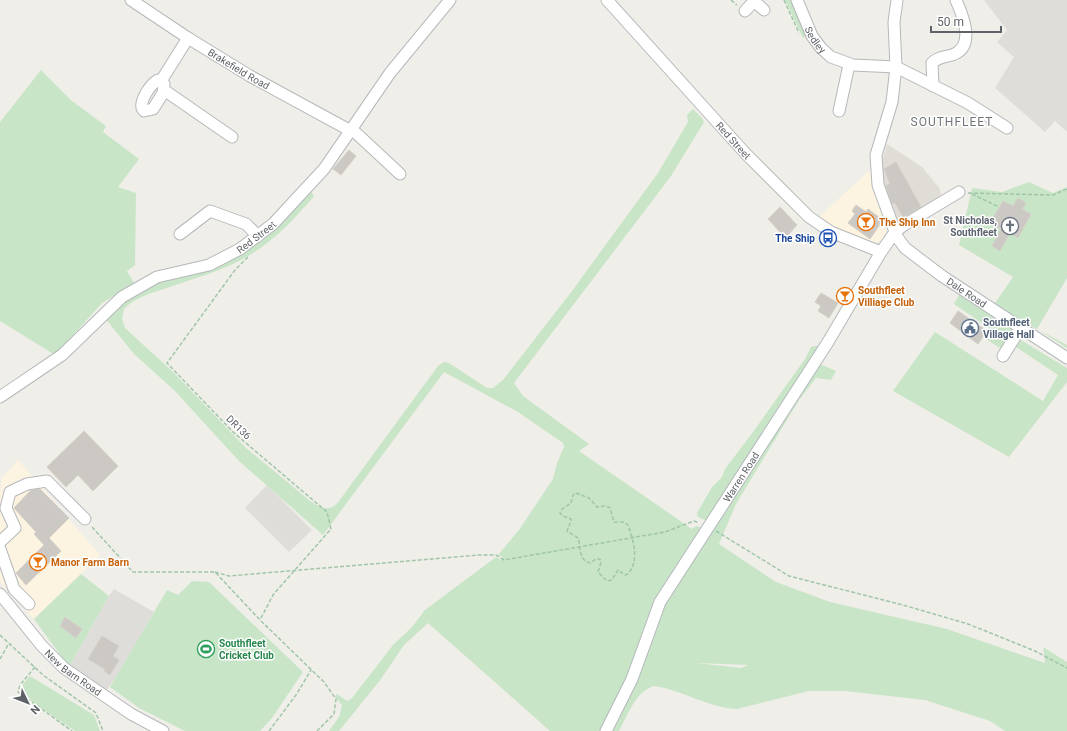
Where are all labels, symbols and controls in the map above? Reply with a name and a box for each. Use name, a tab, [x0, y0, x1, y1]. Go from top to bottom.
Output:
scale bar	[931, 8, 1001, 34]
text: 50 m	[937, 15, 964, 29]
street label: Sedley	[803, 25, 828, 56]
street label: Brakefield Road	[206, 47, 271, 92]
district label: SOUTHFLEET	[911, 115, 993, 129]
street label: Red Street	[714, 120, 753, 161]
bar icon: The Ship Inn	[856, 212, 876, 232]
place label: St Nicholas, Southfleet	[943, 215, 998, 238]
church icon: St Nicholas, Southfleet	[1000, 216, 1020, 236]
place label: The Ship Inn	[879, 217, 936, 228]
street label: Red Street	[235, 219, 279, 256]
bus stop icon: The Ship	[818, 228, 838, 248]
place label: The Ship	[775, 233, 815, 244]
street label: Dale Road	[945, 276, 989, 310]
place label: Southfleet Villiage Club	[858, 285, 915, 308]
bar icon: Southfleet Villiage Club	[835, 286, 855, 306]
place label: Southfleet Village Hall	[983, 317, 1034, 340]
public building icon: Southfleet Village Hall	[960, 318, 980, 338]
street label: DR136	[224, 413, 253, 442]
street label: Warren Road	[721, 450, 761, 504]
bar icon: Manor Farm Barn	[28, 552, 48, 572]
place label: Manor Farm Barn	[51, 557, 129, 568]
place label: Southfleet Cricket Club	[219, 638, 274, 661]
sports icon: Southfleet Cricket Club	[196, 639, 216, 659]
street label: New Barn Road	[43, 647, 103, 698]
north arrow	[8, 683, 48, 723]
text: N	[27, 702, 42, 717]

